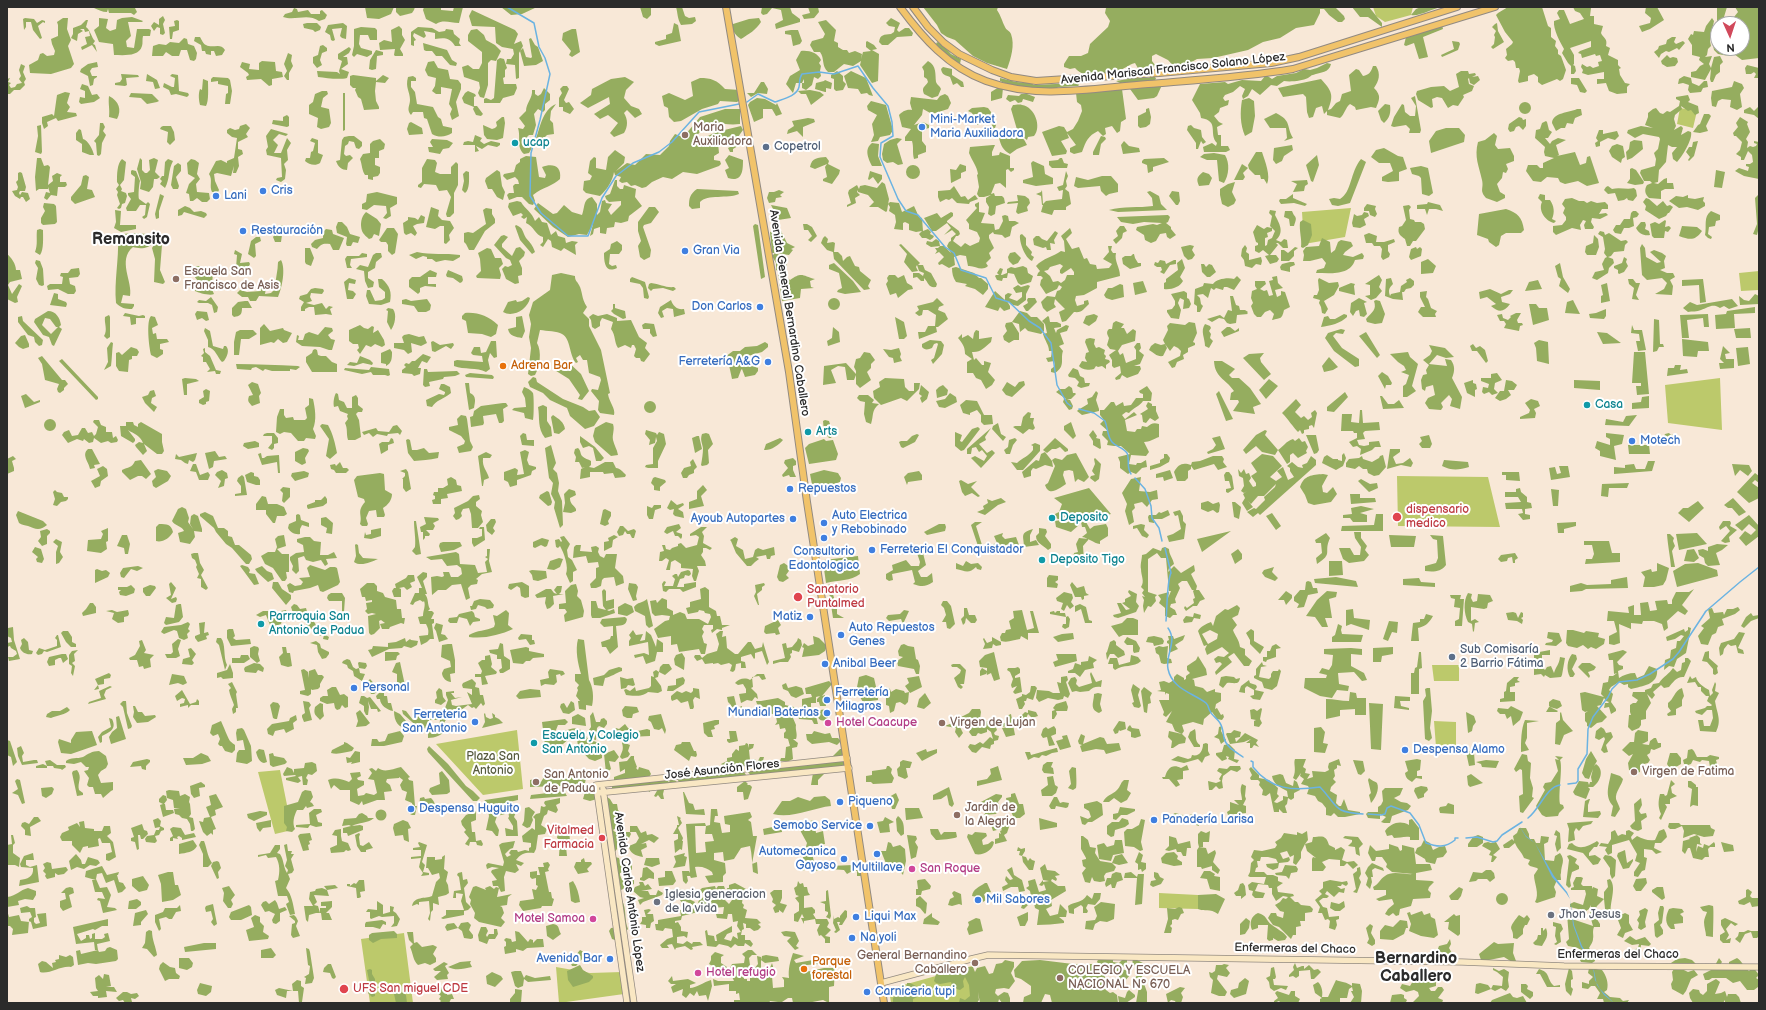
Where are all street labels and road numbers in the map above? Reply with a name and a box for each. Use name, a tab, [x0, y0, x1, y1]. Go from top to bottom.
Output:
street label: Avenida Mariscal Francisco Solano López	[1060, 50, 1286, 88]
street label: Avenida General Bernardino Caballero	[766, 209, 812, 417]
street label: José Asunción Flores	[664, 757, 780, 783]
street label: Avenida Carlos António López	[611, 811, 647, 973]
street label: Enfermeras del Chaco	[1234, 941, 1356, 957]
street label: Enfermeras del Chaco	[1557, 948, 1679, 962]

